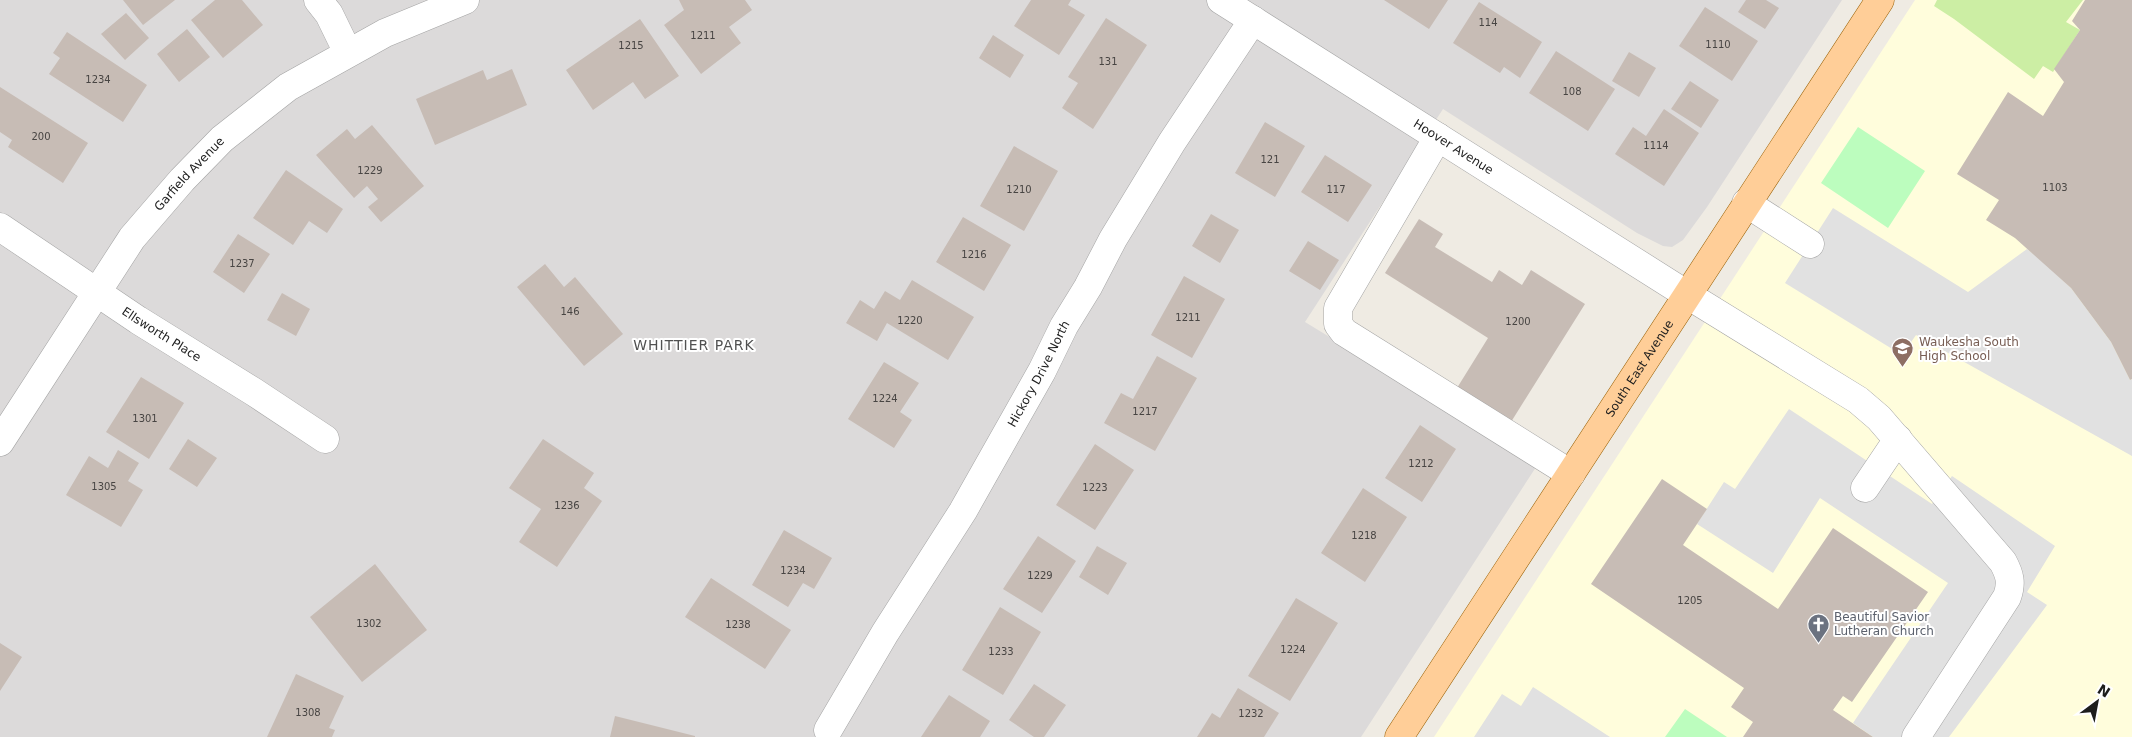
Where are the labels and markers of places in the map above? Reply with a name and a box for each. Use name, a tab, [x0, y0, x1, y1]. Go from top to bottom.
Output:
place label: Waukesha South High School	[1919, 335, 2019, 363]
school or university icon: Waukesha South High School	[1891, 337, 1915, 368]
place label: Beautiful Savior Lutheran Church	[1834, 610, 1934, 638]
church icon: Beautiful Savior Lutheran Church	[1806, 612, 1830, 643]

